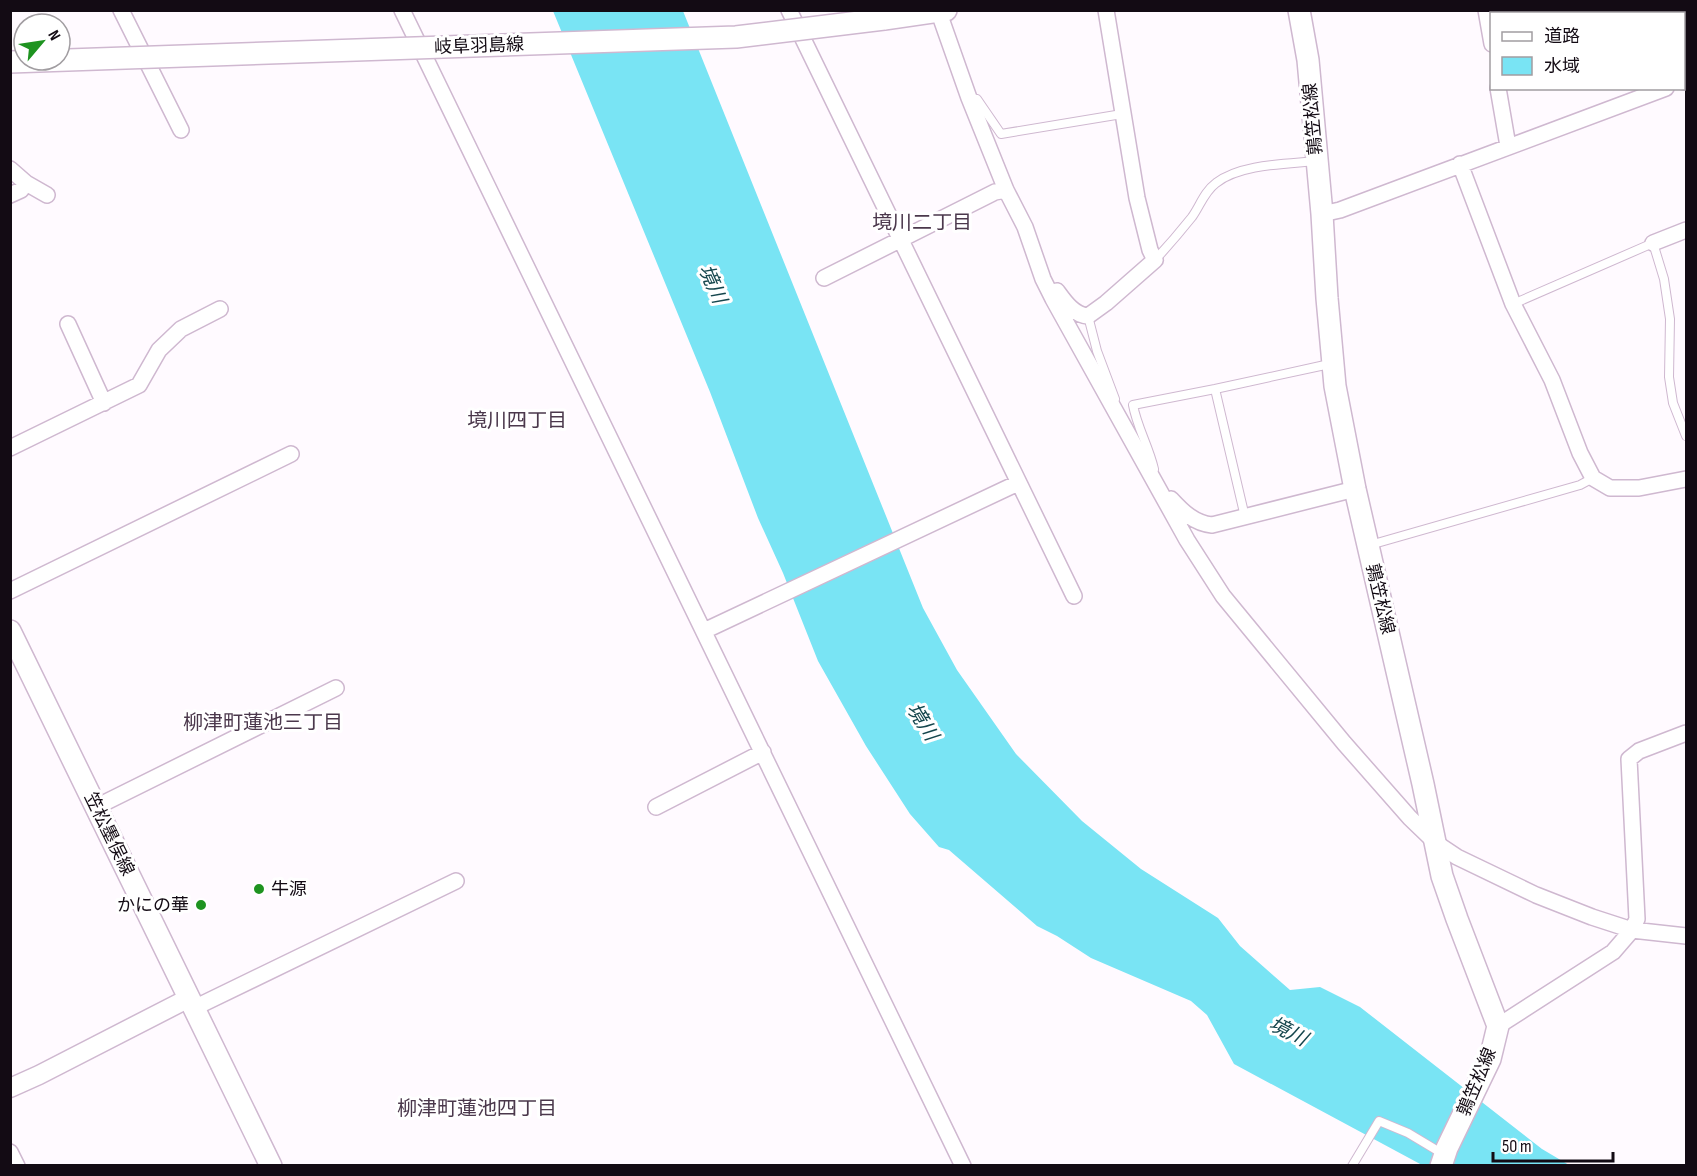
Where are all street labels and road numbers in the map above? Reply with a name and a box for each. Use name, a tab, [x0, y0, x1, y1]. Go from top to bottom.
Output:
street label: 岐阜羽島線	[434, 34, 524, 58]
street label: 鶉笠松線	[1299, 82, 1327, 156]
street label: 鶉笠松線	[1362, 562, 1398, 636]
street label: 笠松墨俣線	[80, 789, 138, 879]
street label: 鶉笠松線	[1453, 1045, 1501, 1119]

